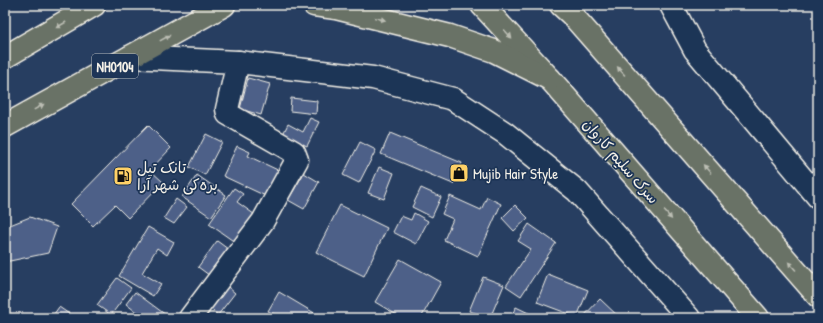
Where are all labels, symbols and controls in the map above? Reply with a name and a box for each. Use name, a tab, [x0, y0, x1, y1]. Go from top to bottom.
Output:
one-way arrow	[374, 16, 386, 22]
one-way arrow	[55, 21, 67, 28]
one-way arrow	[504, 29, 513, 39]
one-way arrow	[159, 34, 171, 41]
road number: NH0104	[92, 54, 138, 78]
one-way arrow	[616, 66, 625, 76]
one-way arrow	[33, 104, 45, 111]
street label: سرک سلیم کاروان	[577, 114, 664, 209]
place label: تانک تیل بره‌کی شهر آرا	[137, 157, 218, 195]
shop icon: Mujib Hair Style	[448, 162, 470, 184]
place label: Mujib Hair Style	[473, 163, 558, 184]
one-way arrow	[702, 164, 711, 174]
fuel station icon: تانک تیل بره‌کی شهر آرا	[112, 165, 134, 187]
one-way arrow	[664, 210, 673, 221]
one-way arrow	[788, 261, 797, 272]

